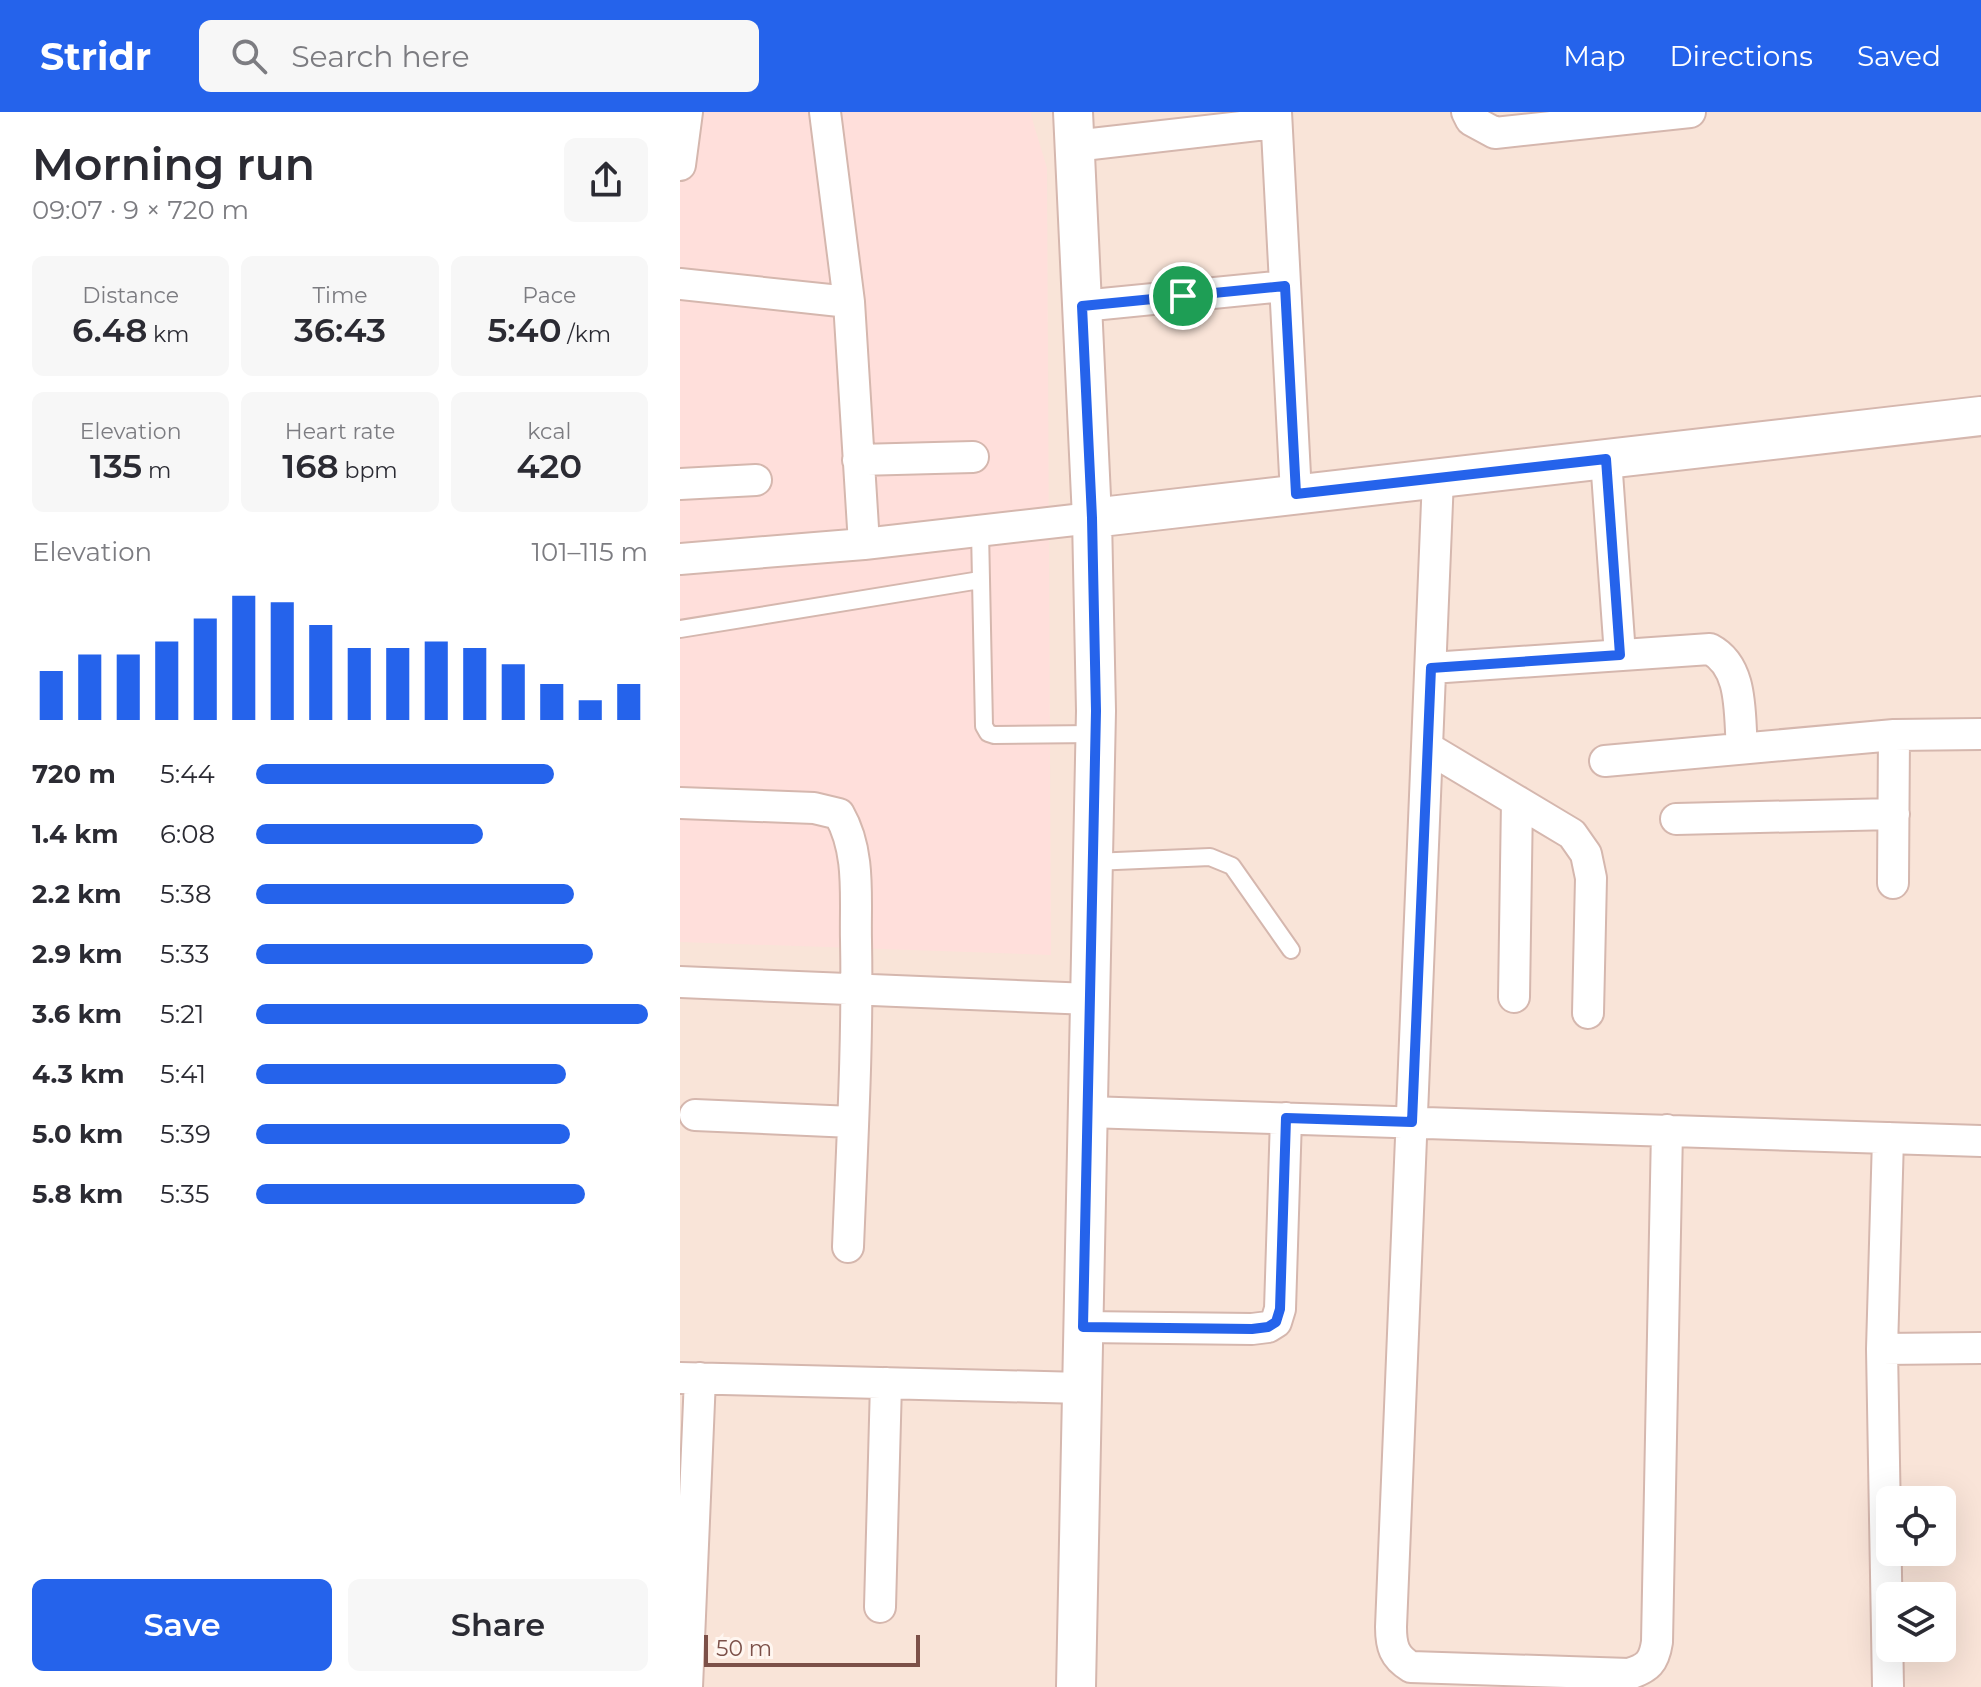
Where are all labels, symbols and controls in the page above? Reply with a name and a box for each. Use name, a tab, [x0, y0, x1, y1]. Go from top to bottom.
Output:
search box	[199, 20, 759, 92]
text: Stridr	[40, 33, 151, 80]
icon: search	[227, 34, 271, 78]
text: Search here	[291, 38, 470, 75]
text: Map	[1563, 39, 1625, 73]
text: Directions	[1669, 39, 1813, 73]
text: Saved	[1857, 39, 1941, 73]
text: Morning run	[32, 137, 315, 191]
button: share	[564, 138, 648, 222]
text: 09:07 · 9 × 720 m	[32, 194, 249, 226]
pin	[1149, 262, 1217, 330]
icon: arrive	[1161, 274, 1205, 318]
text: Distance	[82, 282, 179, 309]
text: Time	[312, 282, 368, 309]
text: Pace	[522, 282, 576, 309]
text: 6.48	[72, 309, 147, 351]
text: 36:43	[294, 309, 386, 351]
text: 5:40	[487, 309, 562, 351]
text: km	[147, 321, 189, 348]
text: /km	[562, 321, 611, 348]
text: Elevation	[80, 418, 182, 445]
text: Heart rate	[285, 418, 395, 445]
text: kcal	[527, 418, 571, 445]
text: 135	[90, 445, 142, 487]
text: 168	[282, 445, 339, 487]
text: 420	[516, 445, 582, 487]
text: m	[142, 457, 171, 484]
text: bpm	[339, 457, 398, 484]
text: Elevation	[32, 536, 152, 568]
text: 101–115 m	[532, 536, 648, 568]
text: 720 m	[32, 758, 116, 790]
text: 5:44	[160, 758, 215, 790]
text: 1.4 km	[32, 818, 118, 850]
text: 6:08	[160, 818, 215, 850]
text: 2.2 km	[32, 878, 122, 910]
text: 5:38	[160, 878, 211, 910]
text: 2.9 km	[32, 938, 123, 970]
text: 5:33	[160, 938, 209, 970]
text: 3.6 km	[32, 998, 122, 1030]
text: 5:21	[160, 998, 204, 1030]
text: 4.3 km	[32, 1058, 124, 1090]
text: 5:41	[160, 1058, 206, 1090]
text: 5.0 km	[32, 1118, 123, 1150]
text: 5:39	[160, 1118, 211, 1150]
text: 5.8 km	[32, 1178, 123, 1210]
text: 5:35	[160, 1178, 209, 1210]
map controls	[1876, 1486, 1956, 1662]
button: locate	[1876, 1486, 1956, 1566]
button: Save	[32, 1579, 332, 1671]
button: Share	[348, 1579, 648, 1671]
button: layers	[1876, 1582, 1956, 1662]
scale bar	[704, 1631, 920, 1667]
text: 50 m	[716, 1635, 772, 1662]

